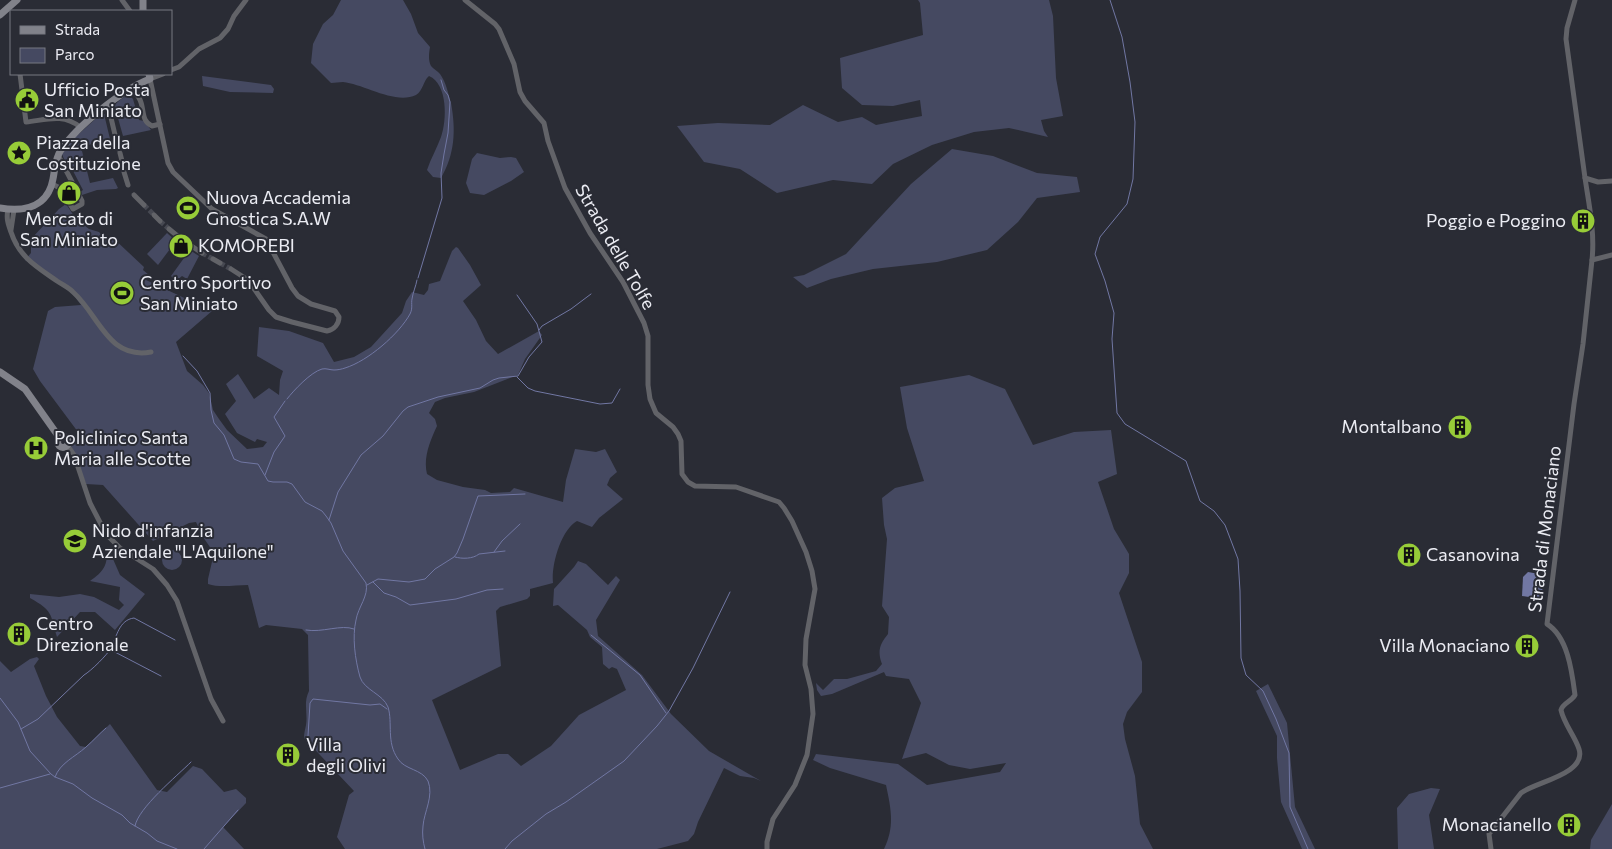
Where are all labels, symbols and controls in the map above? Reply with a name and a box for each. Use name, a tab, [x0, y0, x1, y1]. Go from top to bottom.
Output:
legend	[10, 10, 172, 75]
text: Strada	[55, 20, 100, 38]
text: Parco	[55, 45, 94, 63]
place label: Ufficio Posta San Miniato	[44, 78, 150, 121]
public building icon: Ufficio Posta San Miniato	[14, 87, 40, 113]
place label: Piazza della Costituzione	[36, 131, 141, 174]
place icon: Piazza della Costituzione	[6, 140, 32, 166]
shop icon: Mercato di San Miniato	[56, 180, 82, 206]
street label: Strada delle Tolfe	[571, 180, 661, 313]
place label: Nuova Accademia Gnostica S.A.W	[206, 186, 351, 229]
sports icon: Nuova Accademia Gnostica S.A.W	[175, 195, 201, 221]
place label: Mercato di San Miniato	[20, 207, 118, 250]
building icon: Poggio e Poggino	[1570, 208, 1596, 234]
place label: Poggio e Poggino	[1426, 209, 1566, 231]
shop icon: KOMOREBI	[168, 233, 194, 259]
place label: KOMOREBI	[198, 234, 295, 256]
place label: Centro Sportivo San Miniato	[140, 271, 271, 314]
sports icon: Centro Sportivo San Miniato	[109, 280, 135, 306]
building icon: Montalbano	[1447, 414, 1473, 440]
place label: Montalbano	[1341, 415, 1442, 437]
place label: Policlinico Santa Maria alle Scotte	[54, 426, 191, 469]
hospital icon: Policlinico Santa Maria alle Scotte	[23, 435, 49, 461]
street label: Strada di Monaciano	[1523, 444, 1565, 613]
place label: Nido d'infanzia Aziendale "L'Aquilone"	[92, 519, 274, 562]
school or university icon: Nido d'infanzia Aziendale "L'Aquilone"	[62, 528, 88, 554]
building icon: Casanovina	[1396, 542, 1422, 568]
place label: Casanovina	[1426, 543, 1520, 565]
place label: Centro Direzionale	[36, 612, 128, 655]
building icon: Centro Direzionale	[6, 621, 32, 647]
building icon: Villa Monaciano	[1514, 633, 1540, 659]
place label: Villa Monaciano	[1379, 634, 1510, 656]
place label: Villa degli Olivi	[306, 733, 386, 776]
building icon: Villa degli Olivi	[275, 742, 301, 768]
building icon: Monacianello	[1556, 812, 1582, 838]
place label: Monacianello	[1442, 813, 1552, 835]

